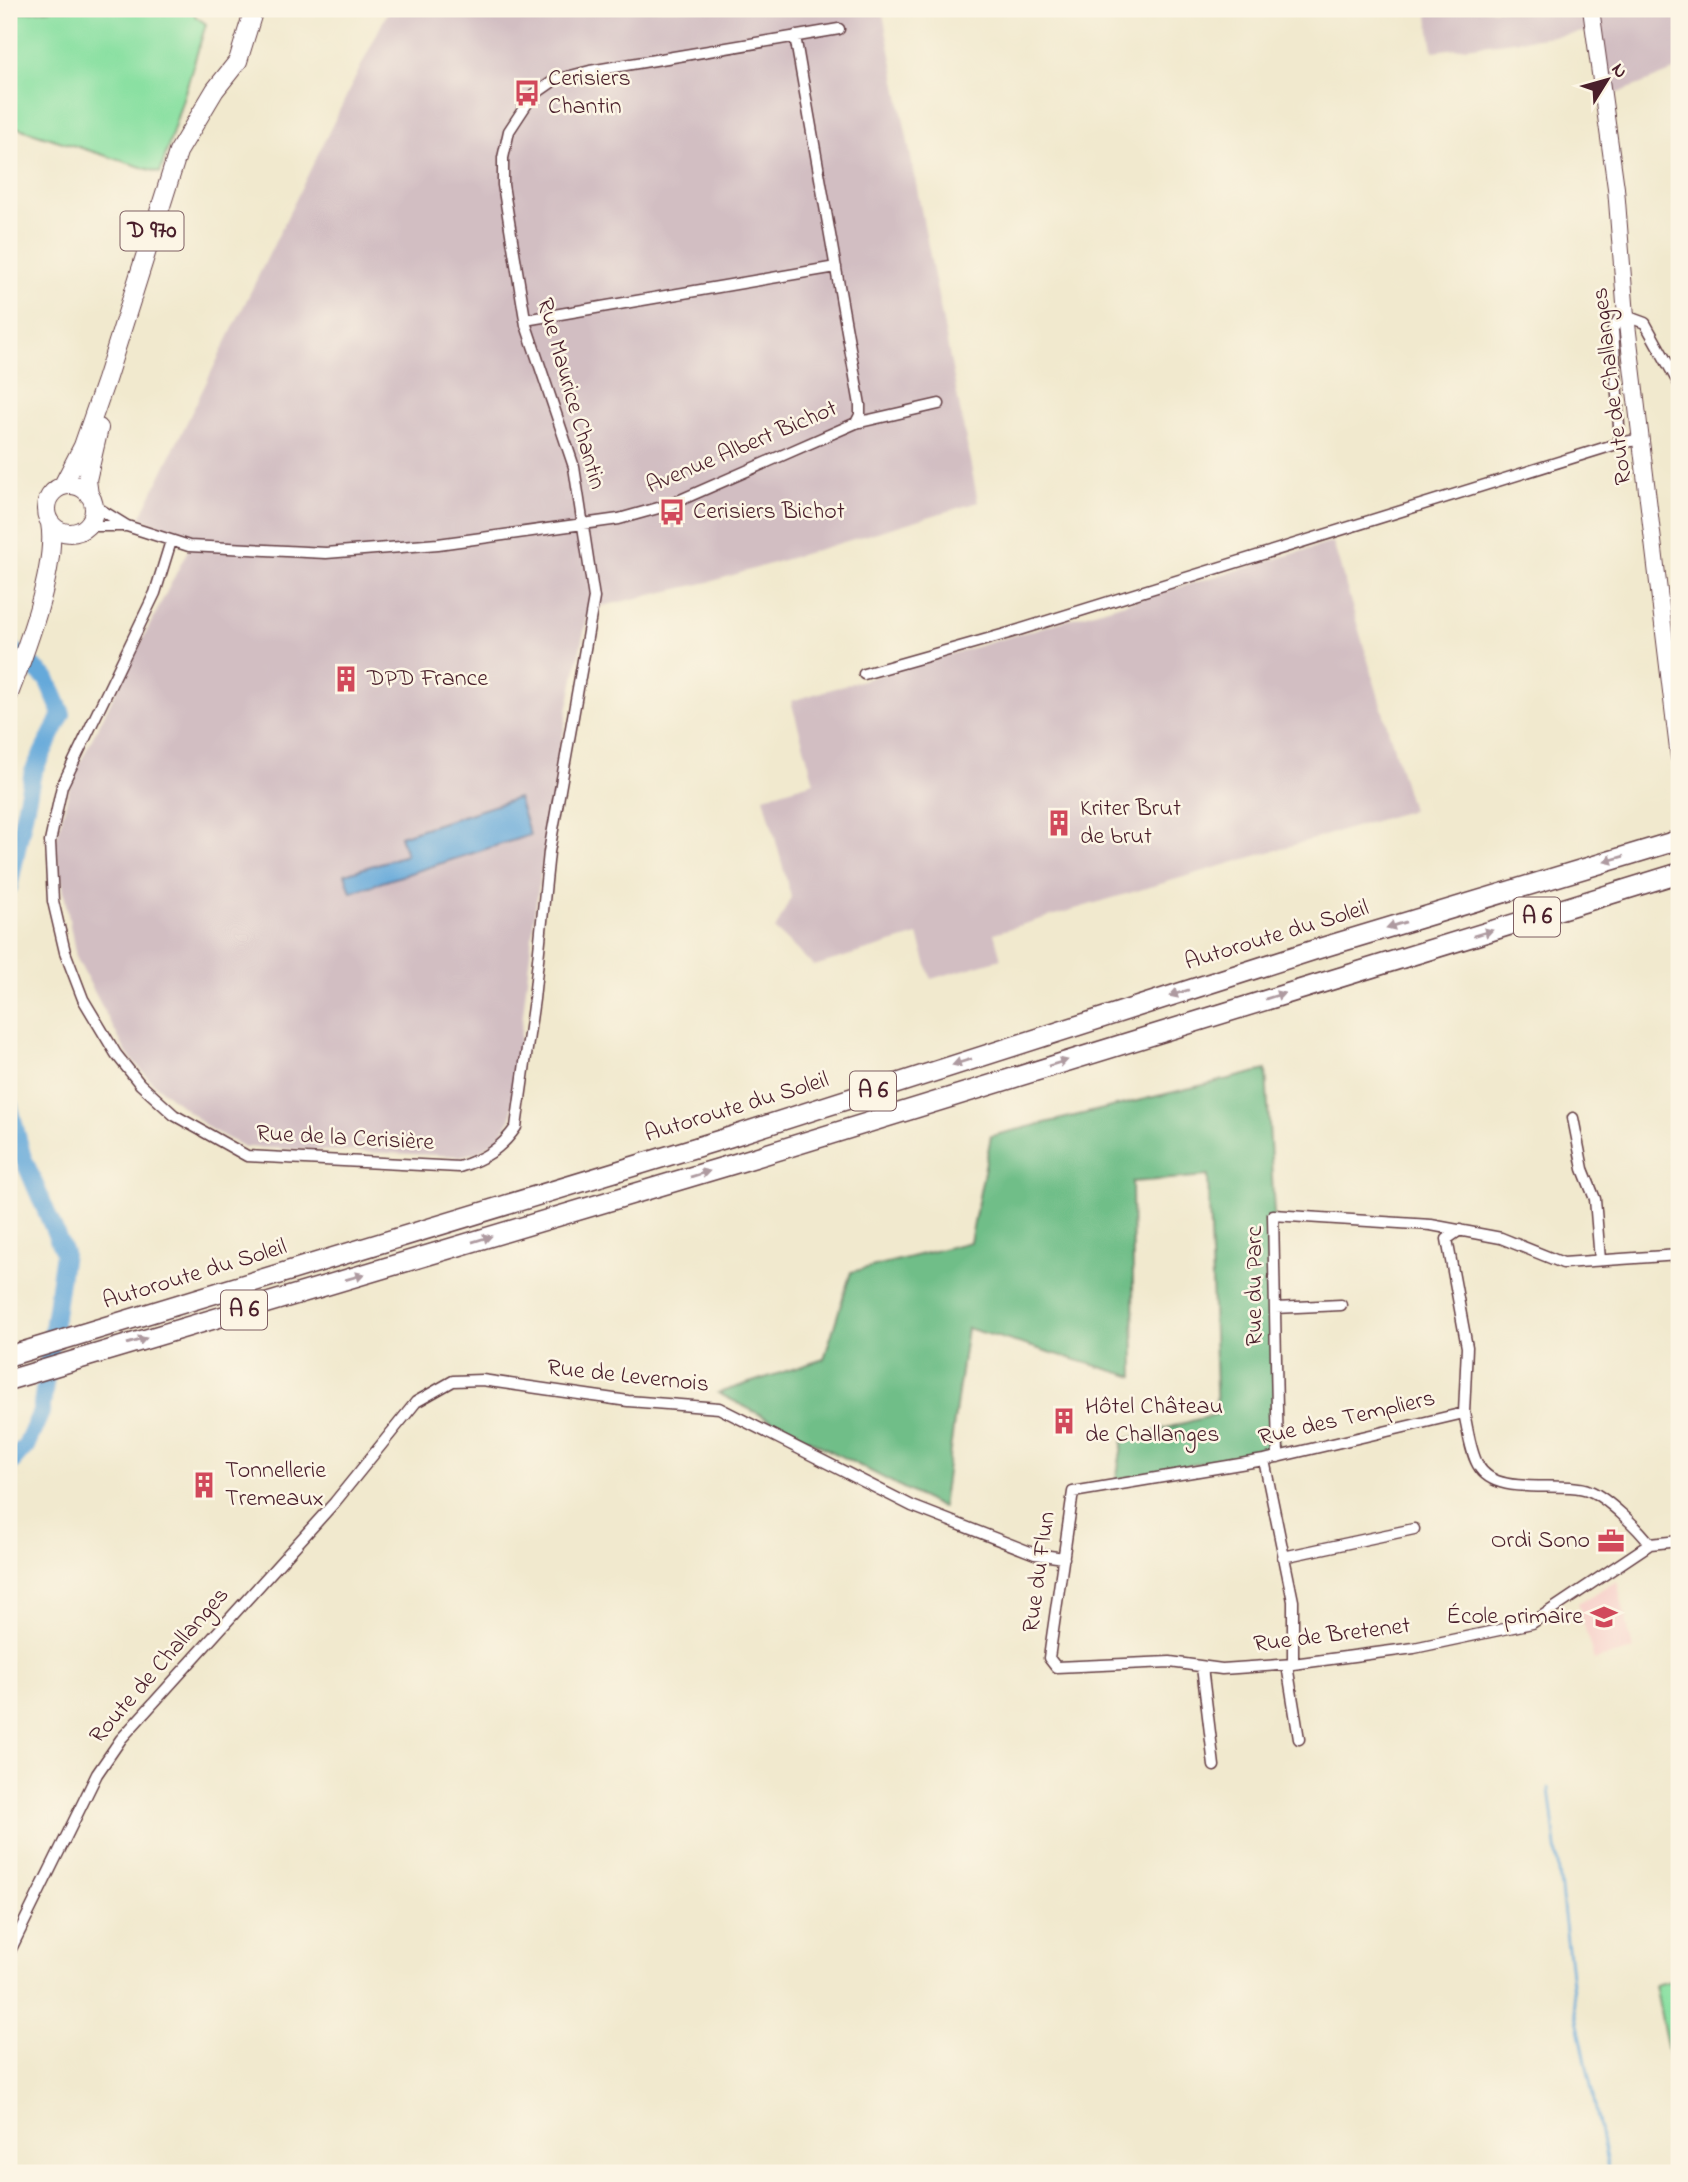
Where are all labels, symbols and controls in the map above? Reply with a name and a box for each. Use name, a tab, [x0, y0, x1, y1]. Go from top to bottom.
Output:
north arrow	[1572, 46, 1642, 116]
text: N	[1604, 58, 1633, 85]
place label: Cerisiers Chantin	[548, 62, 631, 125]
bus stop icon: Cerisiers Chantin	[512, 78, 542, 108]
road number: D 970	[120, 212, 184, 250]
street label: Route de Challanges	[1584, 285, 1642, 487]
street label: Rue Maurice Chantin	[526, 294, 614, 494]
street label: Avenue Albert Bichot	[641, 392, 843, 504]
place label: Cerisiers Bichot	[693, 495, 845, 530]
bus stop icon: Cerisiers Bichot	[657, 497, 687, 527]
place label: DPD France	[366, 662, 488, 697]
building icon: DPD France	[331, 664, 361, 694]
place label: Kriter Brut de brut	[1080, 792, 1181, 855]
building icon: Kriter Brut de brut	[1044, 808, 1074, 838]
one-way arrow	[1603, 854, 1624, 864]
street label: Autoroute du Soleil	[1181, 891, 1373, 981]
road number: A 6	[1514, 898, 1560, 936]
one-way arrow	[1385, 920, 1406, 930]
one-way arrow	[1473, 927, 1494, 937]
one-way arrow	[1168, 988, 1189, 998]
one-way arrow	[1265, 990, 1286, 1001]
one-way arrow	[952, 1057, 973, 1068]
one-way arrow	[1048, 1058, 1069, 1068]
street label: Autoroute du Soleil	[641, 1063, 833, 1153]
road number: A 6	[850, 1072, 896, 1110]
street label: Rue de la Cerisière	[255, 1117, 435, 1161]
one-way arrow	[690, 1168, 711, 1178]
street label: Rue du Parc	[1238, 1225, 1273, 1346]
street label: Autoroute du Soleil	[99, 1230, 291, 1320]
one-way arrow	[472, 1234, 493, 1244]
one-way arrow	[345, 1272, 366, 1282]
road number: A 6	[221, 1290, 267, 1330]
one-way arrow	[127, 1336, 148, 1346]
street label: Rue de Levernois	[545, 1351, 711, 1403]
street label: Rue des Templiers	[1255, 1382, 1439, 1456]
place label: Hôtel Château de Challanges	[1085, 1390, 1223, 1453]
building icon: Hôtel Château de Challanges	[1049, 1406, 1079, 1436]
place label: Tonnellerie Tremeaux	[225, 1454, 326, 1517]
building icon: Tonnellerie Tremeaux	[189, 1470, 219, 1500]
street label: Rue du Flun	[1014, 1509, 1066, 1635]
place label: Ordi Sono	[1491, 1524, 1590, 1559]
office icon: Ordi Sono	[1596, 1526, 1626, 1556]
street label: Route de Challanges	[82, 1580, 238, 1752]
place label: École primaire	[1446, 1600, 1583, 1635]
school or university icon: École primaire	[1589, 1602, 1619, 1632]
street label: Rue de Bretenet	[1252, 1609, 1412, 1663]

